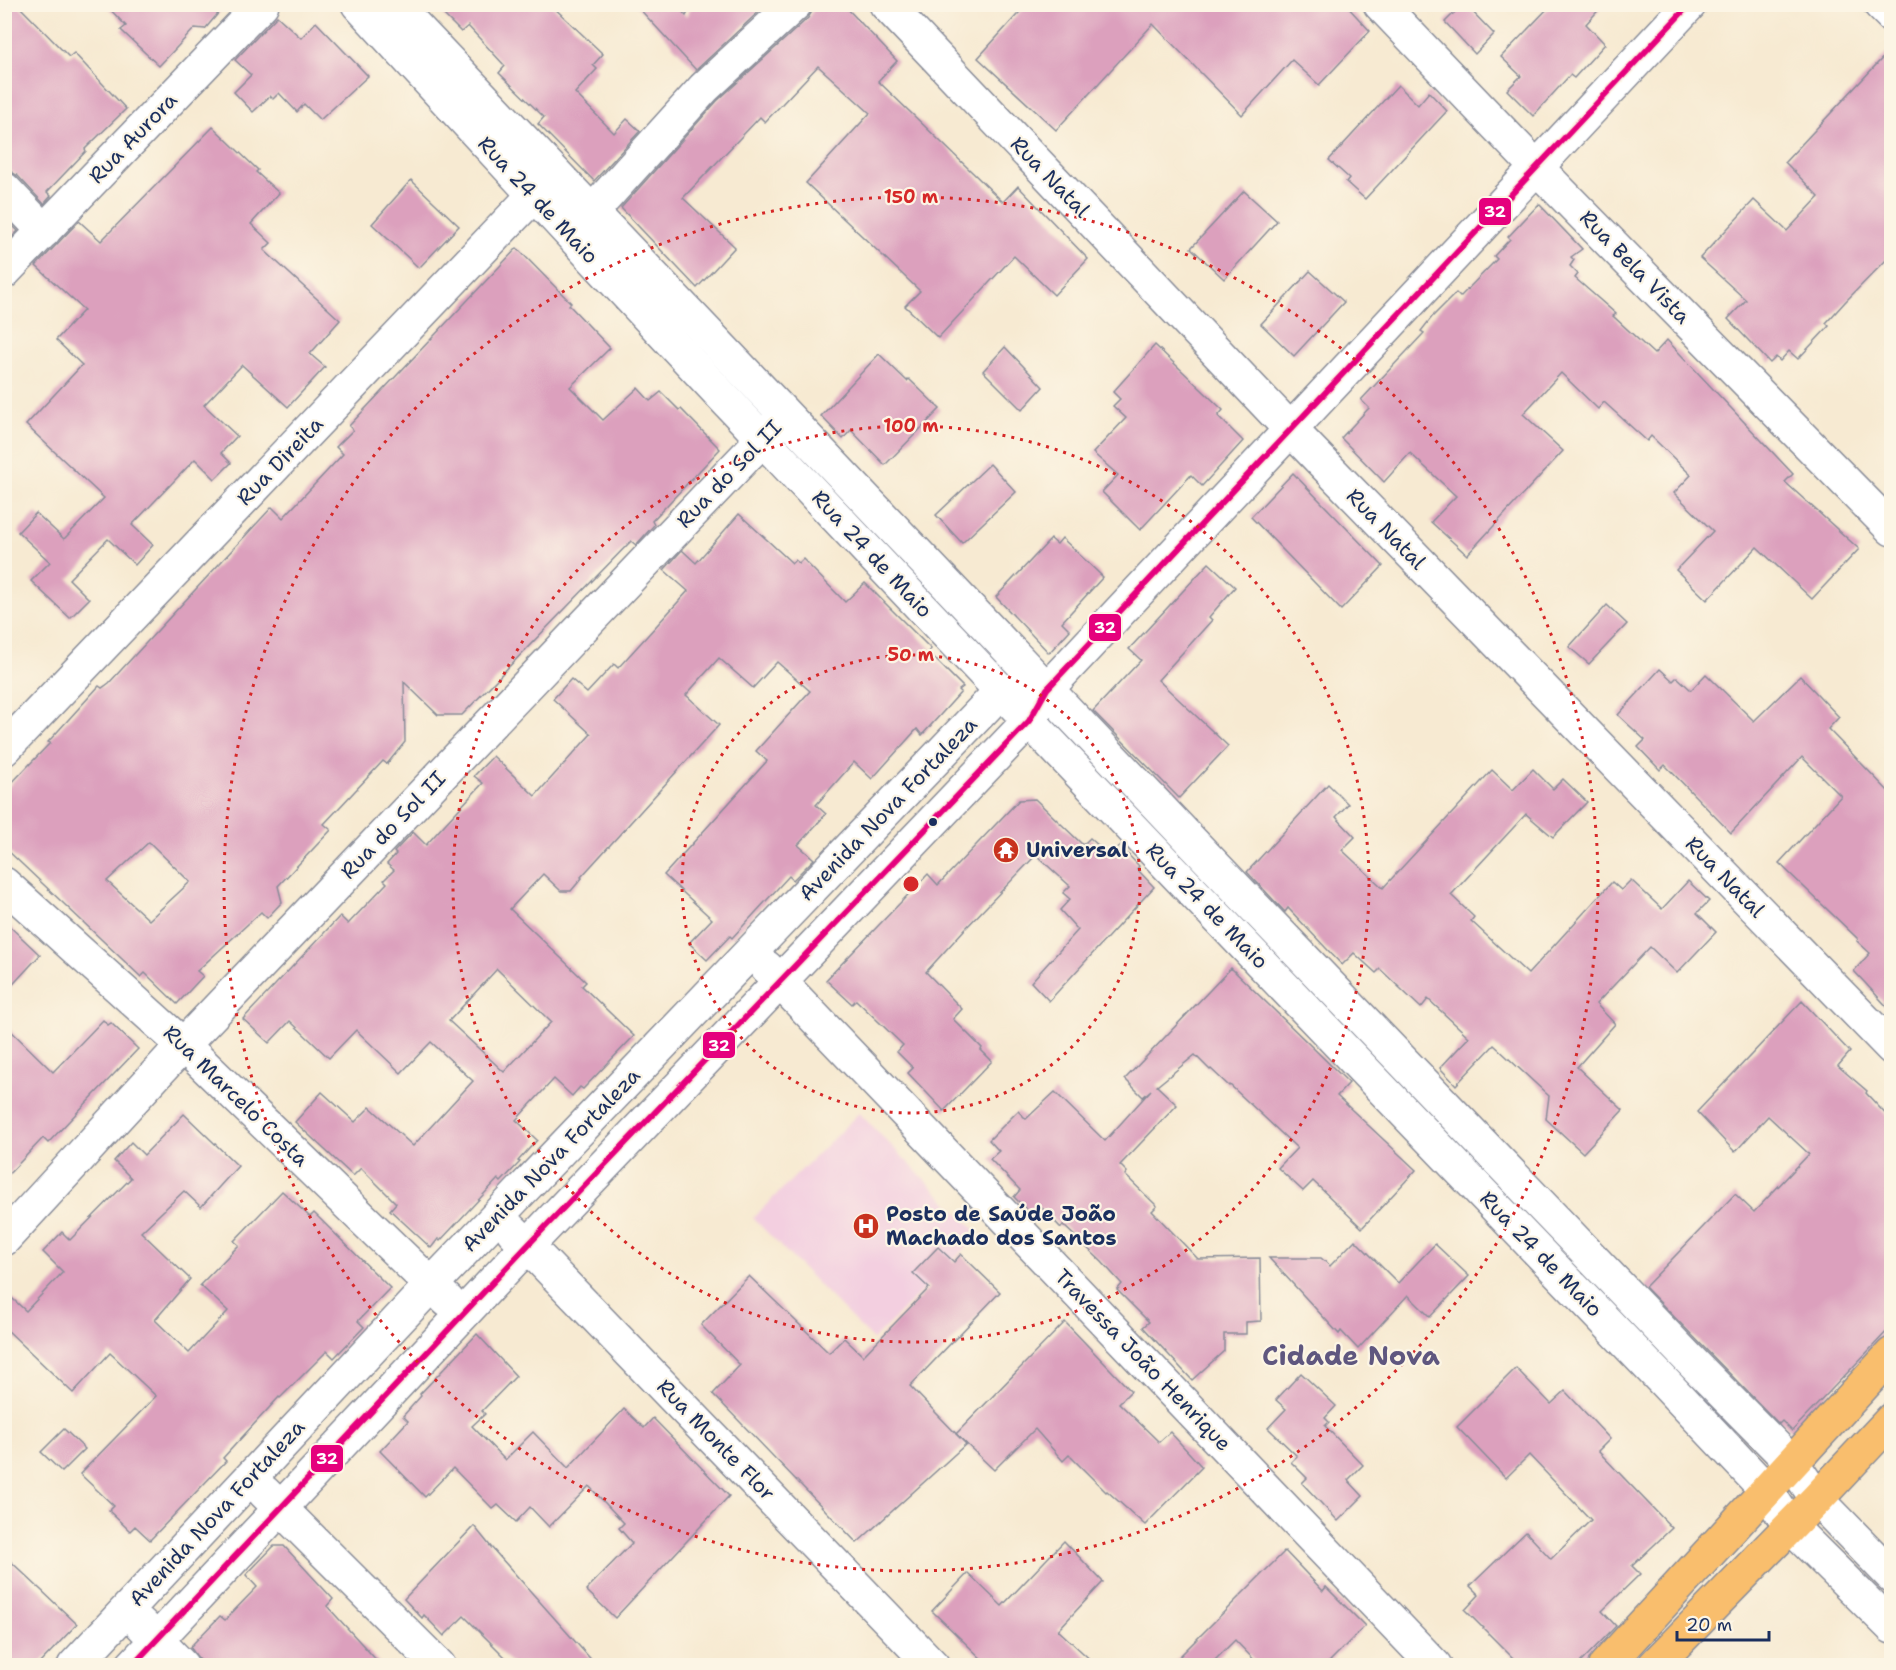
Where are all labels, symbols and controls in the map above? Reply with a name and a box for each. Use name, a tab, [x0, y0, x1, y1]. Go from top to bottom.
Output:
street label: Rua Aurora	[83, 86, 183, 190]
street label: Rua 24 de Maio	[472, 130, 604, 270]
street label: Rua Natal	[1004, 130, 1096, 224]
text: 150 m	[884, 185, 939, 209]
line badge: 32	[1478, 197, 1512, 226]
text: 32	[1484, 201, 1506, 222]
street label: Rua Bela Vista	[1574, 204, 1696, 330]
street label: Rua Direita	[231, 410, 329, 512]
street label: Rua do Sol II	[670, 414, 788, 534]
text: 100 m	[883, 414, 939, 438]
street label: Rua Natal	[1340, 482, 1432, 576]
street label: Rua 24 de Maio	[806, 484, 938, 624]
line badge: 32	[1088, 613, 1122, 642]
text: 32	[1094, 617, 1116, 638]
text: 50 m	[888, 643, 935, 667]
street label: Avenida Nova Fortaleza	[793, 711, 983, 907]
street label: Rua do Sol II	[334, 765, 452, 885]
unlabelled marker	[927, 816, 939, 828]
street label: Rua Natal	[1679, 830, 1771, 924]
temple icon: Universal	[991, 835, 1021, 865]
place label: Universal	[1026, 836, 1128, 864]
street label: Rua 24 de Maio	[1140, 837, 1274, 975]
centre of rings	[901, 874, 921, 894]
street label: Rua Marcelo Costa	[157, 1019, 315, 1173]
line badge: 32	[702, 1031, 736, 1059]
text: 32	[708, 1035, 730, 1056]
street label: Avenida Nova Fortaleza	[456, 1062, 646, 1258]
street label: Rua 24 de Maio	[1474, 1185, 1608, 1323]
place label: Posto de Saúde João Machado dos Santos	[886, 1200, 1117, 1252]
hospital icon: Posto de Saúde João Machado dos Santos	[851, 1211, 881, 1241]
street label: Travessa João Henrique	[1049, 1263, 1237, 1457]
district label: Cidade Nova	[1262, 1337, 1440, 1374]
street label: Rua Monte Flor	[651, 1373, 781, 1507]
street label: Avenida Nova Fortaleza	[123, 1414, 311, 1612]
line badge: 32	[310, 1444, 344, 1473]
text: 32	[316, 1448, 338, 1469]
scale bar	[1677, 1604, 1768, 1642]
text: 20 m	[1686, 1613, 1732, 1637]

